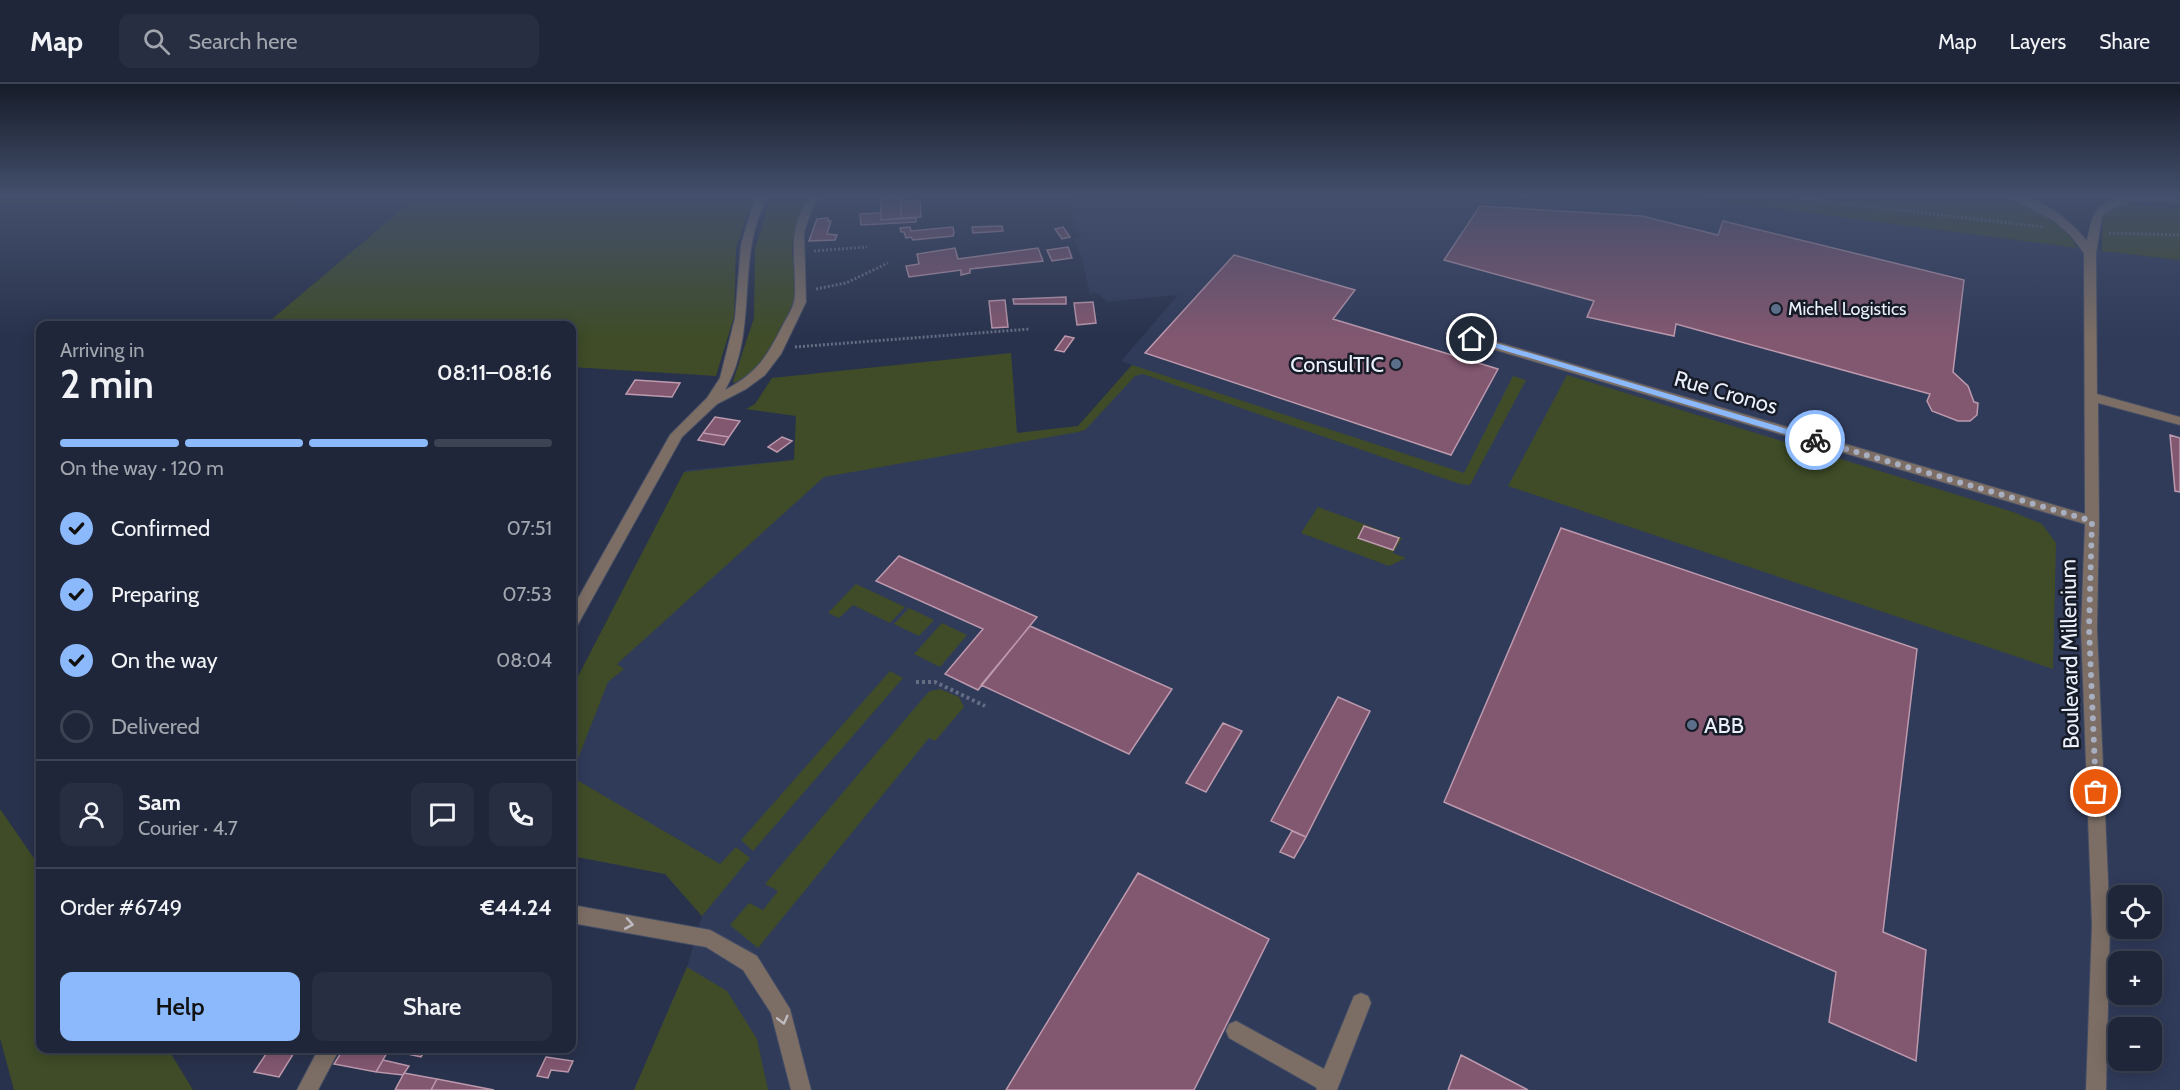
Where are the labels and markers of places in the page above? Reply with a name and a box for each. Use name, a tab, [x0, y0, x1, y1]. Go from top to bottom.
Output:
place label: Michel Logistics	[1788, 298, 1907, 320]
marker: Michel Logistics	[1769, 302, 1783, 316]
pin	[1446, 313, 1497, 364]
place label: ConsulTIC	[1290, 351, 1384, 378]
marker: ConsulTIC	[1389, 357, 1403, 371]
place label: ABB	[1704, 712, 1744, 739]
marker: ABB	[1685, 718, 1699, 732]
pin	[2070, 766, 2121, 817]

